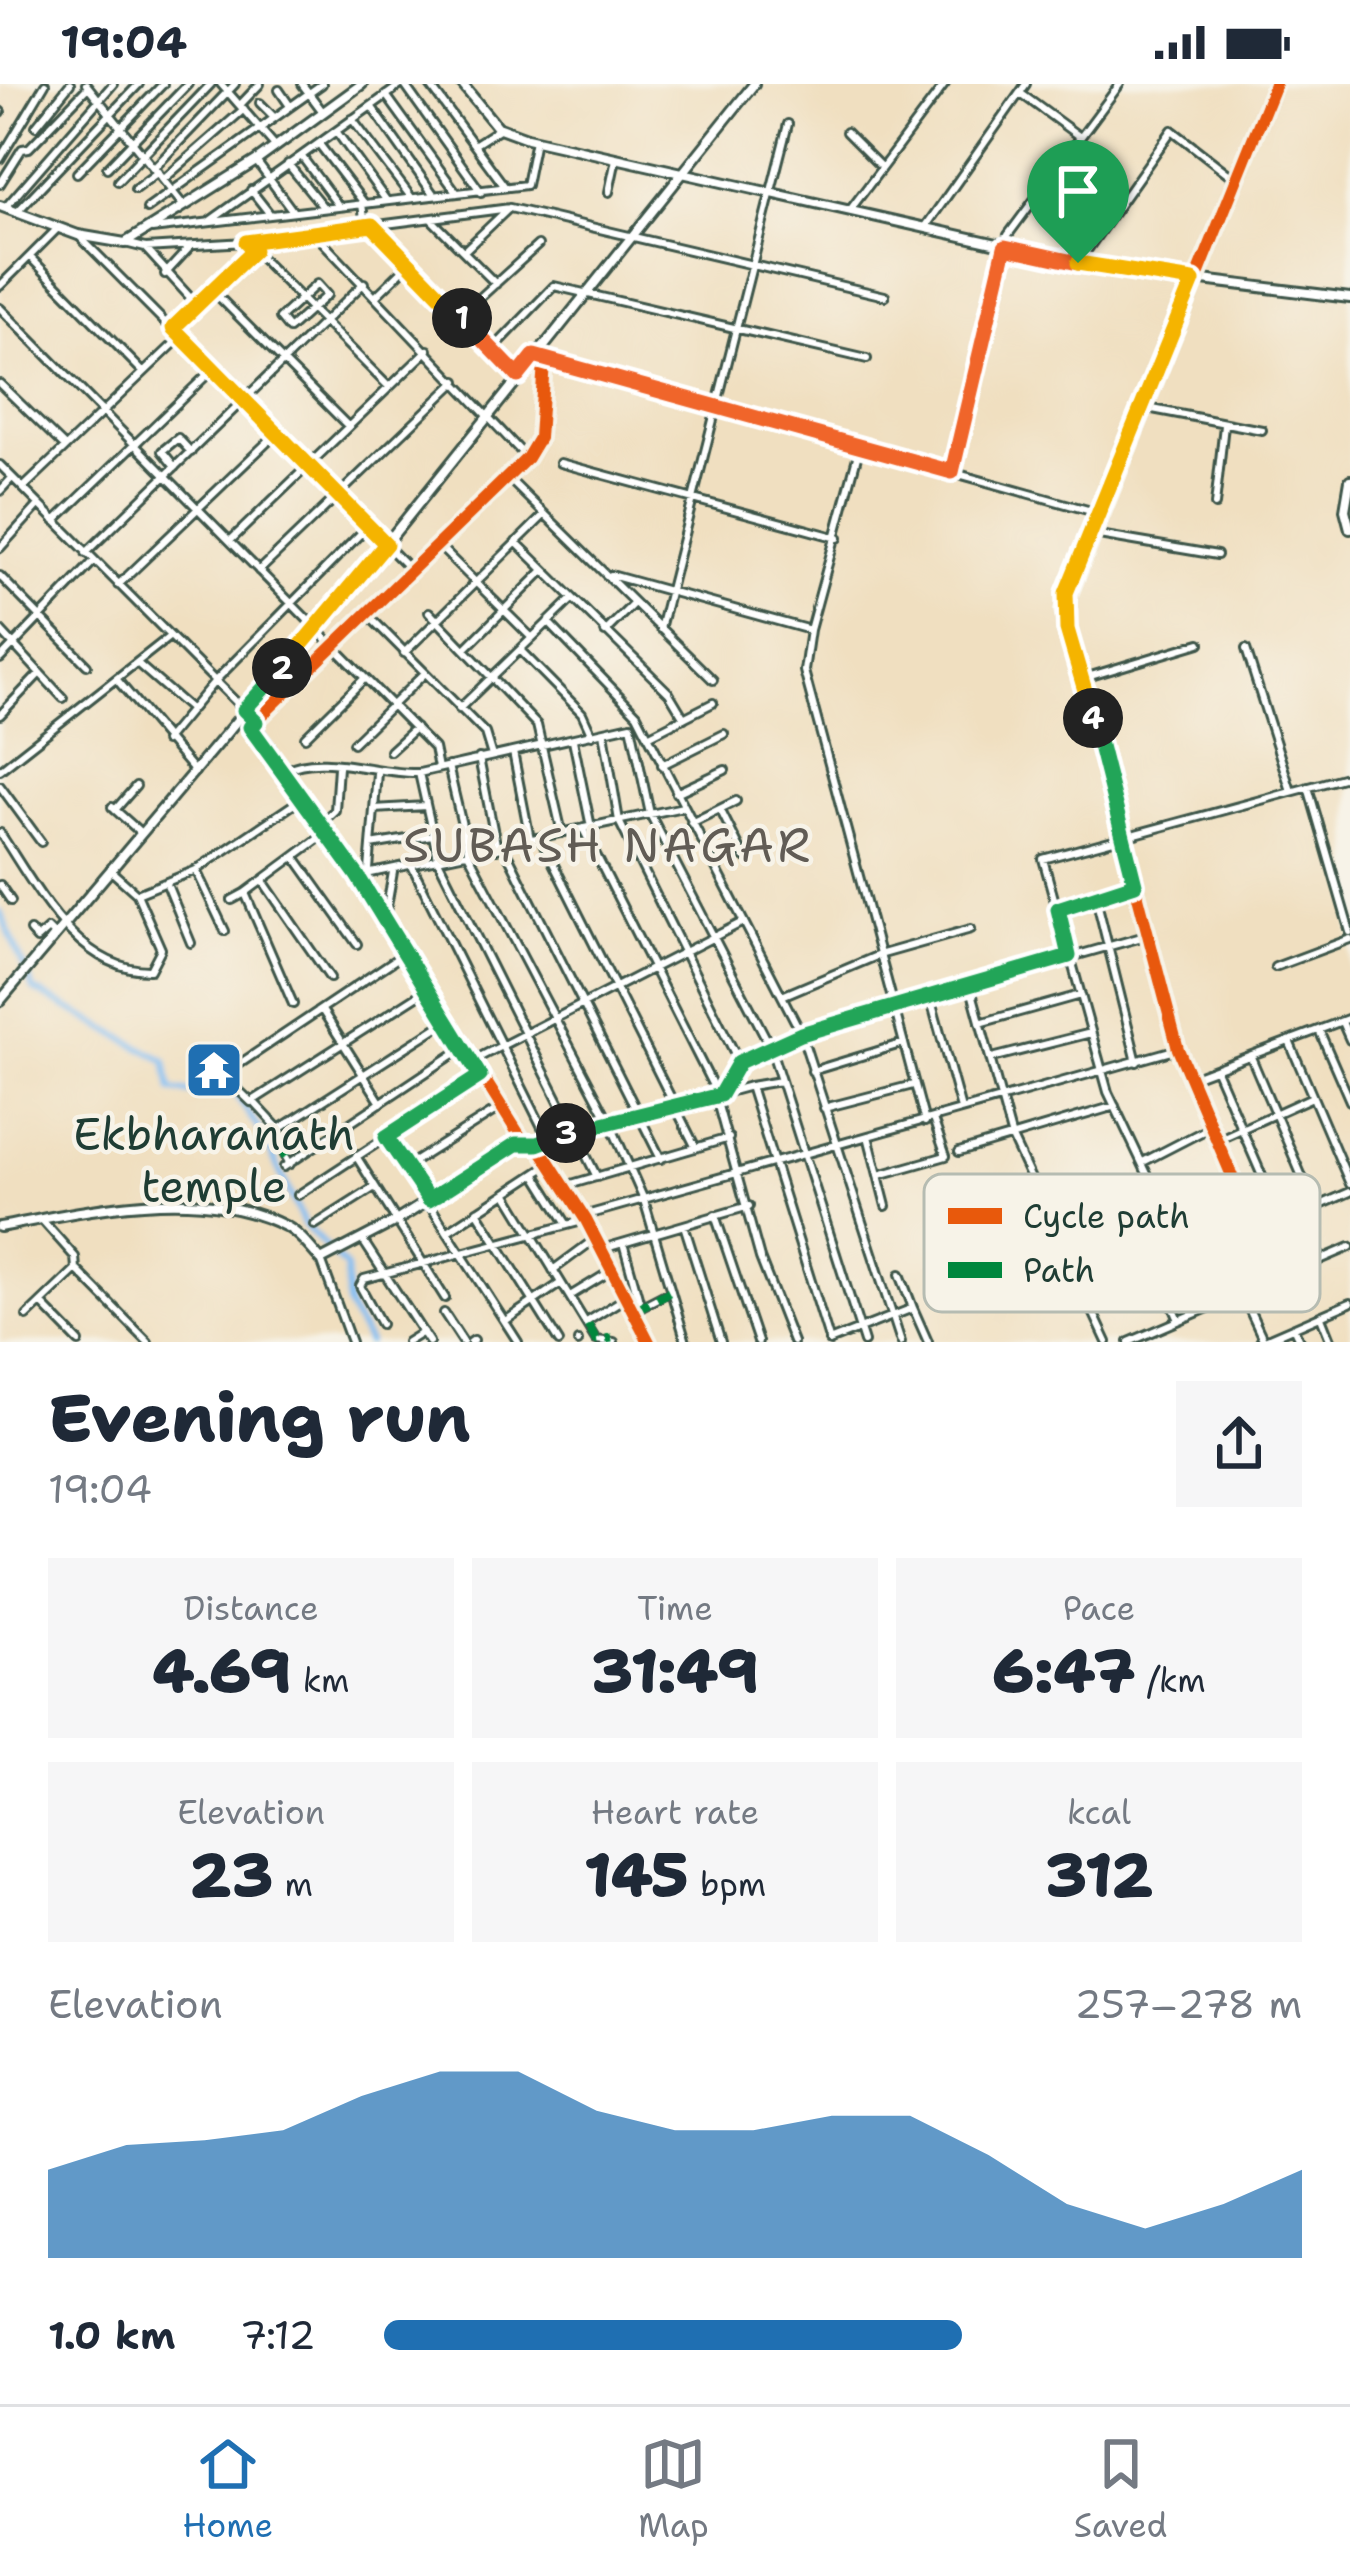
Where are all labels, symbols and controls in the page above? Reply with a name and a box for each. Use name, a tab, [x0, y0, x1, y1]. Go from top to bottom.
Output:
text: 19:04	[60, 12, 187, 72]
pin	[1027, 140, 1129, 263]
icon: arrive	[1045, 158, 1111, 224]
pin: 1	[432, 288, 492, 348]
text: 1	[454, 295, 470, 340]
pin: 2	[252, 638, 312, 698]
text: 2	[270, 645, 294, 690]
pin: 4	[1063, 688, 1123, 748]
text: 4	[1081, 695, 1105, 740]
district label: SUBASH NAGAR	[403, 813, 813, 877]
temple icon: Ekbharanath temple	[183, 1039, 245, 1101]
pin: 3	[536, 1103, 596, 1163]
place label: Ekbharanath temple	[73, 1104, 355, 1216]
text: 3	[554, 1110, 578, 1155]
legend	[924, 1174, 1320, 1312]
text: Cycle path	[1023, 1194, 1190, 1239]
text: Path	[1023, 1248, 1095, 1293]
text: Evening run	[48, 1374, 471, 1462]
button: share	[1176, 1381, 1302, 1507]
text: 19:04	[48, 1463, 152, 1515]
text: Distance	[183, 1586, 319, 1631]
text: Time	[637, 1586, 713, 1631]
text: Pace	[1063, 1586, 1135, 1631]
text: 4.69	[153, 1631, 291, 1711]
text: 31:49	[591, 1631, 759, 1711]
text: 6:47	[992, 1631, 1135, 1711]
text: km	[291, 1658, 349, 1703]
text: /km	[1135, 1658, 1206, 1703]
text: Elevation	[177, 1790, 325, 1835]
text: Heart rate	[591, 1790, 759, 1835]
text: kcal	[1067, 1790, 1131, 1835]
text: 23	[189, 1835, 273, 1915]
text: 145	[584, 1835, 689, 1915]
text: 312	[1045, 1835, 1153, 1915]
text: m	[273, 1862, 313, 1907]
text: bpm	[689, 1862, 766, 1907]
text: Elevation	[48, 1978, 223, 2030]
text: 257–278 m	[1074, 1978, 1302, 2030]
text: 1.0 km	[48, 2309, 175, 2361]
text: 7:12	[240, 2309, 315, 2361]
tab: Home	[182, 2431, 273, 2548]
tab: Map	[638, 2431, 709, 2548]
tab: Saved	[1074, 2431, 1167, 2548]

